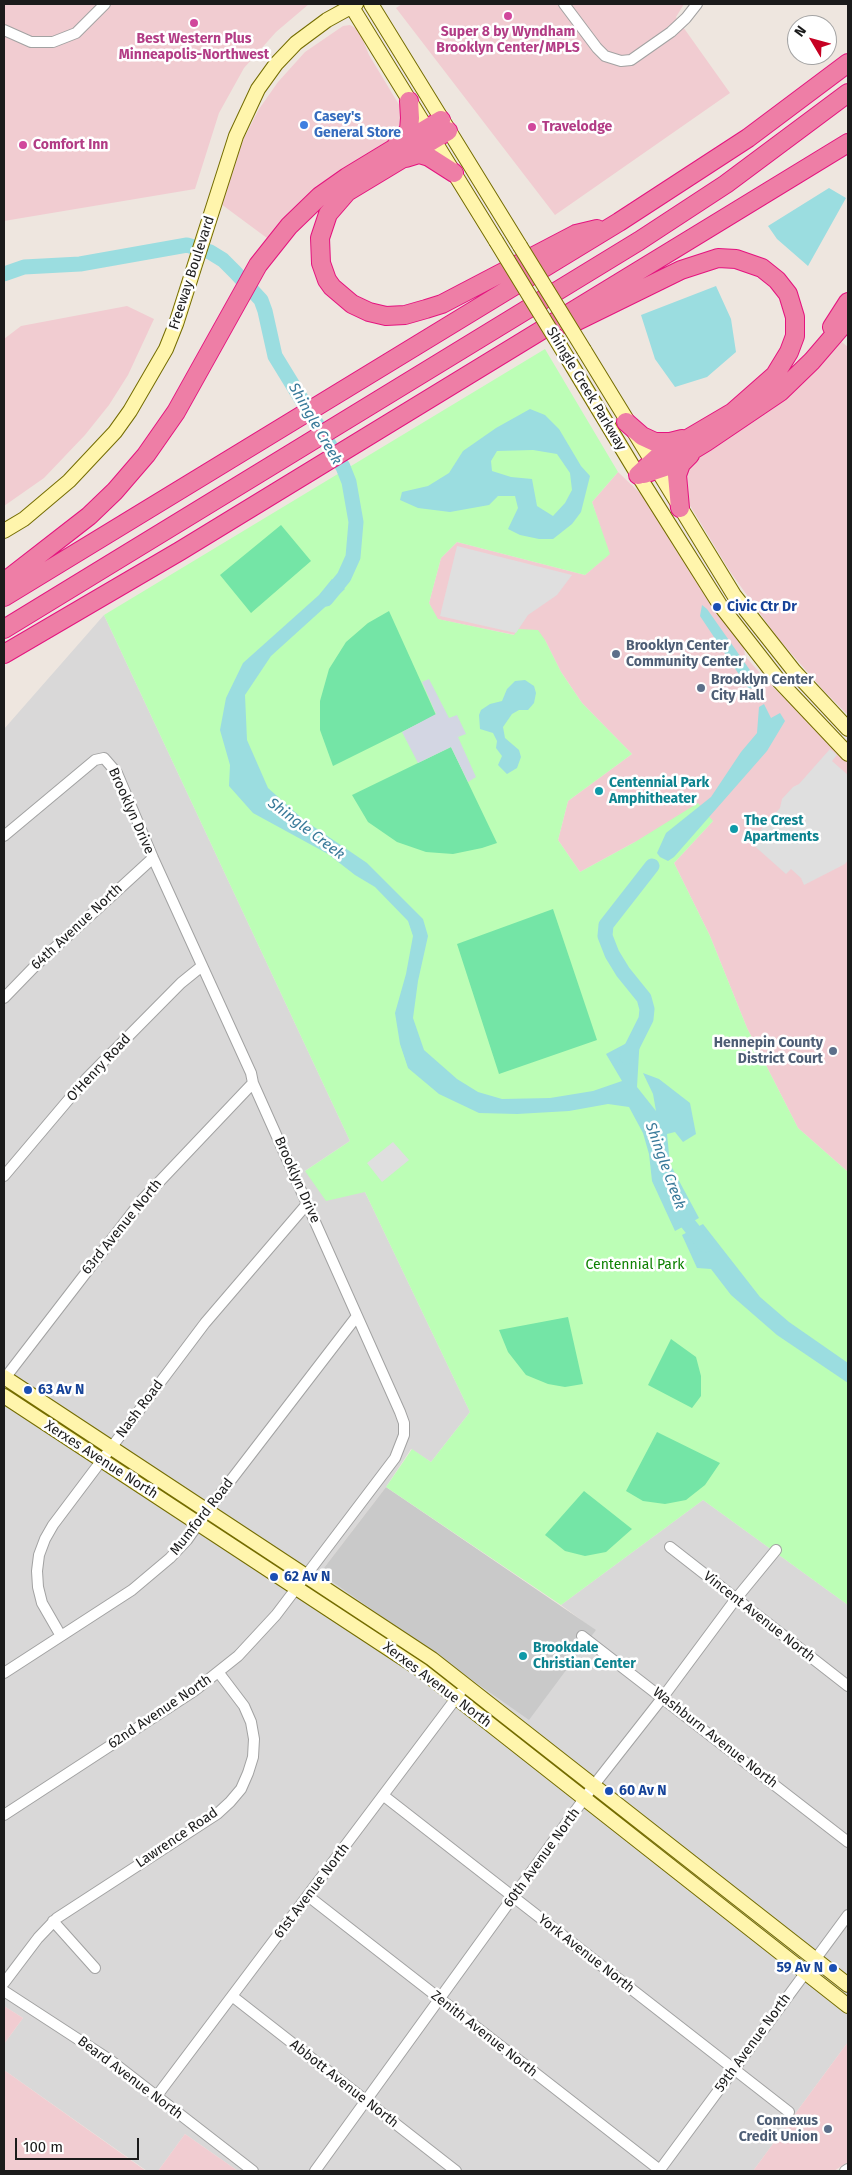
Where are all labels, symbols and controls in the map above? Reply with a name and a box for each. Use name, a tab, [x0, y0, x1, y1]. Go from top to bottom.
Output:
marker: Super 8 by Wyndham Brooklyn Center/MPLS	[502, 10, 514, 22]
north arrow	[787, 15, 837, 65]
marker: Best Western Plus Minneapolis-Northwest	[188, 17, 200, 29]
text: N	[791, 22, 810, 40]
place label: Super 8 by Wyndham Brooklyn Center/MPLS	[436, 24, 580, 56]
place label: Best Western Plus Minneapolis-Northwest	[119, 31, 269, 64]
place label: Casey's General Store	[314, 109, 401, 142]
marker: Casey's General Store	[298, 119, 310, 131]
place label: Travelodge	[542, 119, 612, 135]
marker: Travelodge	[526, 121, 538, 133]
place label: Comfort Inn	[33, 137, 108, 153]
marker: Comfort Inn	[17, 139, 29, 151]
street label: Freeway Boulevard	[166, 214, 218, 332]
street label: Shingle Creek Parkway	[542, 324, 630, 454]
water label: Shingle Creek	[284, 380, 346, 468]
place label: Civic Ctr Dr	[727, 599, 797, 615]
marker: Civic Ctr Dr	[711, 601, 723, 613]
place label: Brooklyn Center Community Center	[626, 638, 744, 670]
marker: Brooklyn Center Community Center	[610, 648, 622, 660]
place label: Brooklyn Center City Hall	[711, 672, 814, 704]
marker: Brooklyn Center City Hall	[695, 682, 707, 694]
street label: Brooklyn Drive	[104, 765, 158, 857]
place label: Centennial Park Amphitheater	[609, 775, 709, 808]
marker: Centennial Park Amphitheater	[593, 785, 605, 797]
water label: Shingle Creek	[264, 794, 348, 864]
place label: The Crest Apartments	[744, 813, 819, 846]
marker: The Crest Apartments	[728, 823, 740, 835]
street label: 64th Avenue North	[28, 880, 126, 974]
street label: O'Henry Road	[63, 1031, 135, 1105]
place label: Hennepin County District Court	[714, 1035, 823, 1068]
marker: Hennepin County District Court	[827, 1045, 839, 1057]
water label: Shingle Creek	[641, 1120, 689, 1212]
street label: Brooklyn Drive	[270, 1134, 324, 1226]
street label: 63rd Avenue North	[78, 1176, 166, 1278]
park label: Centennial Park	[585, 1257, 685, 1273]
street label: Nash Road	[113, 1377, 167, 1441]
place label: 63 Av N	[38, 1382, 84, 1398]
marker: 63 Av N	[22, 1384, 34, 1396]
street label: Xerxes Avenue North	[41, 1417, 161, 1503]
street label: Mumford Road	[167, 1475, 237, 1559]
street label: Vincent Avenue North	[700, 1568, 818, 1666]
place label: 62 Av N	[284, 1569, 330, 1585]
marker: 62 Av N	[268, 1571, 280, 1583]
street label: Xerxes Avenue North	[379, 1639, 495, 1731]
place label: Brookdale Christian Center	[533, 1640, 636, 1672]
marker: Brookdale Christian Center	[517, 1650, 529, 1662]
street label: 62nd Avenue North	[105, 1671, 215, 1753]
street label: Washburn Avenue North	[649, 1684, 781, 1792]
place label: 60 Av N	[619, 1783, 666, 1799]
marker: 60 Av N	[603, 1785, 615, 1797]
street label: Lawrence Road	[133, 1804, 221, 1872]
street label: 60th Avenue North	[500, 1805, 584, 1911]
street label: 61st Avenue North	[271, 1840, 353, 1942]
street label: York Avenue North	[534, 1911, 638, 1997]
place label: 59 Av N	[777, 1960, 823, 1976]
marker: 59 Av N	[827, 1962, 839, 1974]
street label: Zenith Avenue North	[427, 1987, 541, 2081]
street label: 59th Avenue North	[712, 1990, 794, 2096]
street label: Beard Avenue North	[74, 2033, 186, 2123]
street label: Abbott Avenue North	[286, 2036, 402, 2132]
place label: Connexus Credit Union	[739, 2113, 818, 2146]
marker: Connexus Credit Union	[822, 2123, 834, 2135]
scale bar	[18, 2128, 141, 2160]
text: 100 m	[23, 2138, 63, 2156]

